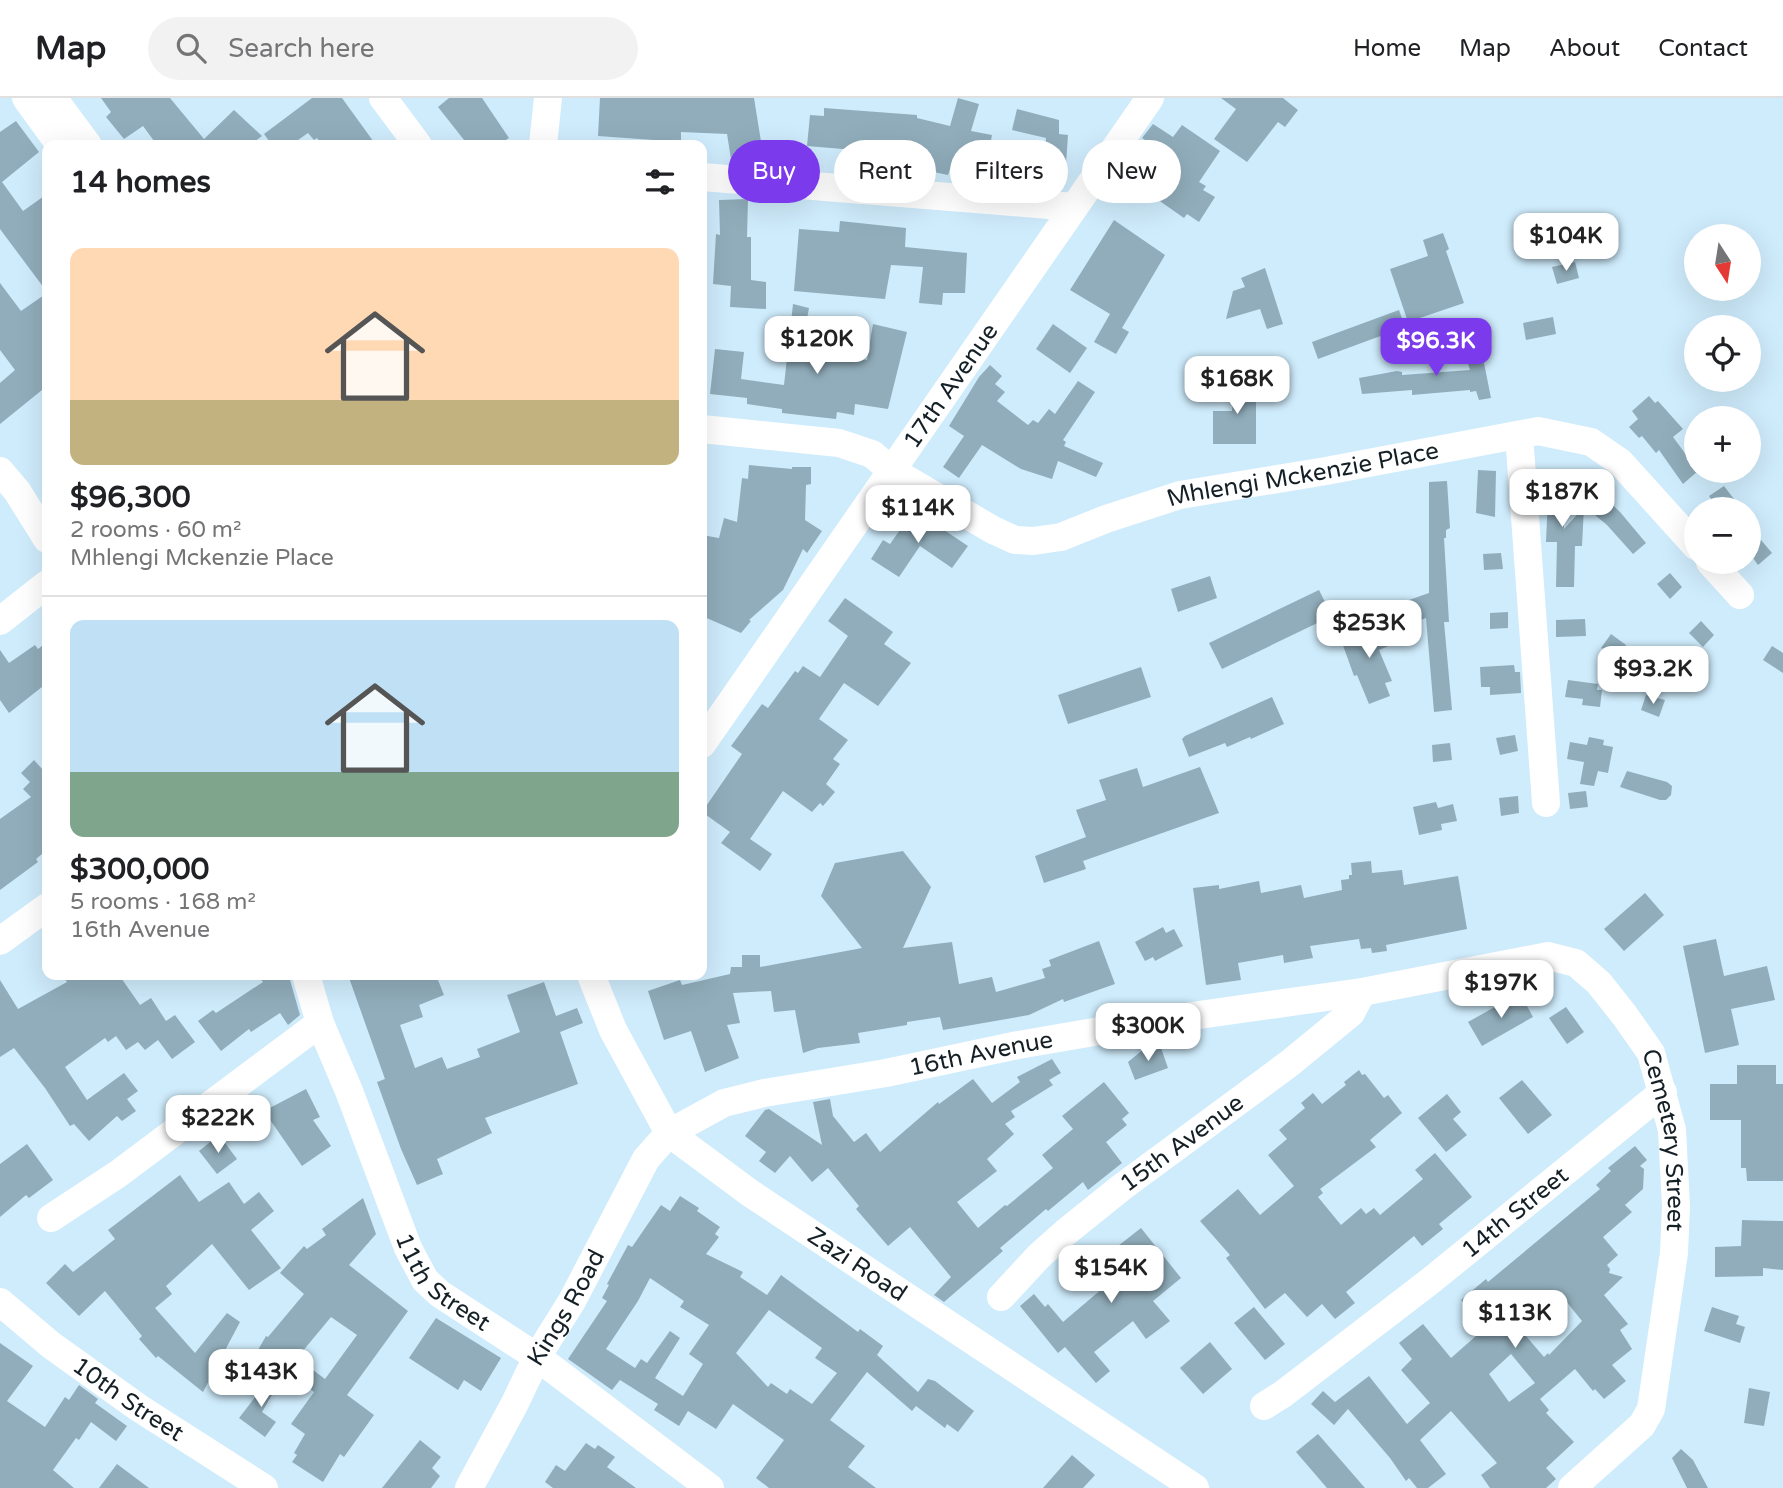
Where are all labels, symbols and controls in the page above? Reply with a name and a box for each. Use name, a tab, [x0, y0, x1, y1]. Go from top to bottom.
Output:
search box	[148, 17, 638, 80]
text: Map	[35, 29, 106, 68]
icon: search	[172, 29, 210, 67]
text: Search here	[228, 33, 374, 64]
text: Home	[1353, 34, 1421, 63]
text: Map	[1459, 34, 1511, 63]
text: About	[1549, 34, 1620, 63]
text: Contact	[1658, 34, 1748, 63]
chip: Buy	[728, 140, 820, 203]
chip: Rent	[834, 140, 936, 203]
chip: Filters	[950, 140, 1068, 203]
chip: New	[1082, 140, 1181, 203]
icon: filters	[641, 163, 679, 201]
text: 14 homes	[70, 164, 211, 201]
pin: $104K	[1517, 214, 1615, 273]
text: $104K	[1530, 222, 1602, 250]
north arrow	[1684, 224, 1760, 301]
map controls	[1684, 224, 1761, 574]
icon: home	[312, 293, 438, 419]
button: locate	[1684, 315, 1761, 392]
pin: $120K	[768, 316, 866, 376]
street label: 17th Avenue	[897, 317, 1004, 454]
pin: $96.3K	[1379, 318, 1493, 378]
text: $120K	[781, 325, 853, 353]
text: $96.3K	[1397, 327, 1475, 355]
pin: $168K	[1188, 356, 1286, 416]
text: $168K	[1201, 365, 1273, 393]
button: +	[1684, 406, 1761, 483]
street label: Mhlengi Mckenzie Place	[1163, 436, 1441, 513]
pin: $187K	[1513, 470, 1611, 529]
text: $187K	[1526, 478, 1598, 506]
text: $96,300	[70, 479, 190, 516]
pin: $114K	[869, 486, 967, 545]
text: $114K	[882, 494, 954, 522]
button: −	[1684, 497, 1761, 574]
text: 2 rooms · 60 m²	[70, 516, 241, 544]
text: Mhlengi Mckenzie Place	[70, 544, 334, 572]
pin: $253K	[1320, 601, 1418, 660]
text: $253K	[1333, 609, 1405, 637]
pin: $93.2K	[1596, 646, 1710, 706]
text: $93.2K	[1614, 655, 1692, 683]
icon: home	[312, 665, 438, 791]
text: $300,000	[70, 851, 209, 888]
text: 5 rooms · 168 m²	[70, 888, 256, 916]
text: 16th Avenue	[70, 916, 210, 944]
pin: $197K	[1452, 960, 1550, 1020]
text: $197K	[1465, 969, 1537, 997]
pin: $300K	[1099, 1004, 1197, 1063]
text: $300K	[1112, 1012, 1184, 1040]
street label: 16th Avenue	[906, 1025, 1055, 1082]
street label: Cemetery Street	[1636, 1046, 1691, 1232]
street label: 15th Avenue	[1114, 1088, 1249, 1198]
pin: $222K	[169, 1096, 267, 1155]
text: $222K	[182, 1104, 254, 1132]
street label: 14th Street	[1456, 1160, 1574, 1264]
street label: Zazi Road	[802, 1221, 913, 1308]
street label: 11th Street	[389, 1229, 496, 1337]
street label: Kings Road	[521, 1244, 611, 1371]
pin: $154K	[1062, 1246, 1160, 1305]
text: $154K	[1075, 1254, 1147, 1282]
pin: $113K	[1466, 1290, 1564, 1350]
text: $113K	[1479, 1299, 1551, 1327]
pin: $143K	[212, 1350, 310, 1409]
street label: 10th Street	[67, 1351, 189, 1447]
text: $143K	[225, 1358, 297, 1386]

